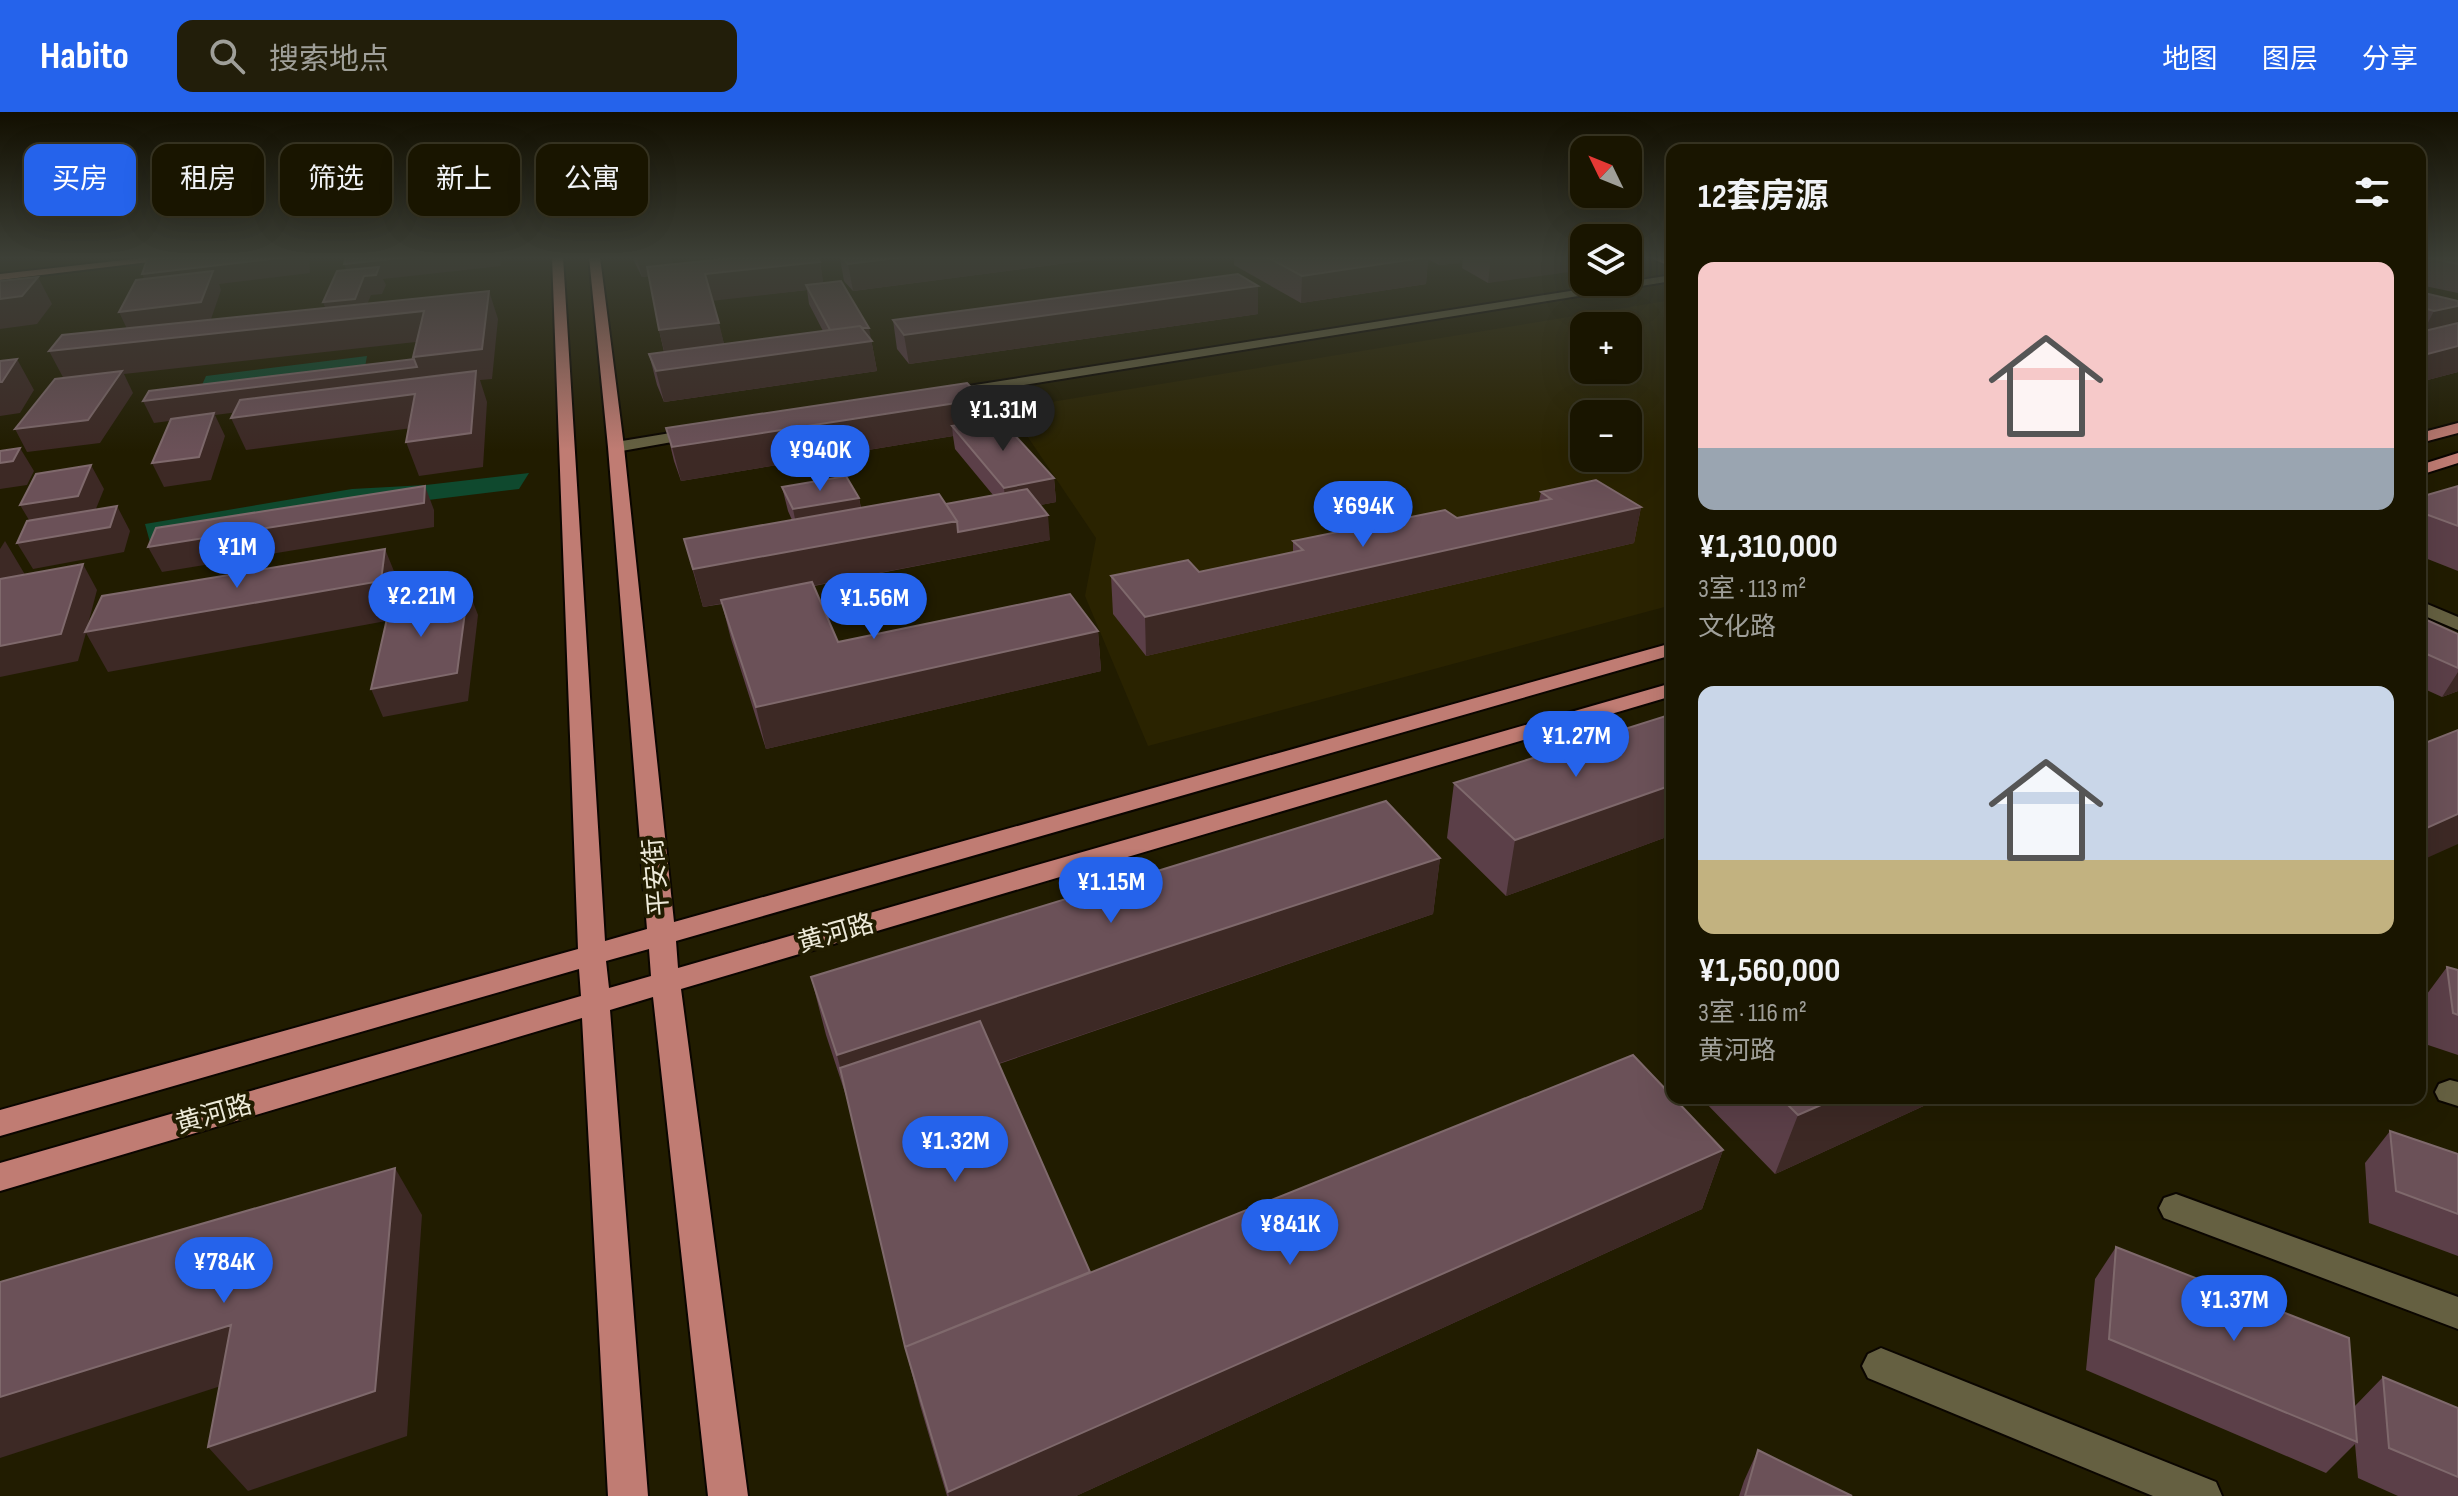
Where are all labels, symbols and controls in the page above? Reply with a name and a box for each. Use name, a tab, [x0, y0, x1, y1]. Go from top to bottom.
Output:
search box	[177, 20, 737, 92]
text: Habito	[40, 34, 129, 79]
icon: search	[205, 34, 249, 78]
text: 搜索地点	[269, 42, 389, 78]
text: 地图	[2162, 43, 2218, 76]
text: 图层	[2262, 43, 2318, 76]
text: 分享	[2362, 43, 2418, 76]
north arrow	[1570, 136, 1642, 208]
map controls	[1570, 136, 1642, 472]
chip: 买房	[24, 144, 136, 216]
chip: 租房	[152, 144, 264, 216]
chip: 筛选	[280, 144, 392, 216]
chip: 新上	[408, 144, 520, 216]
chip: 公寓	[536, 144, 648, 216]
icon: filters	[2350, 170, 2394, 214]
text: 12套房源	[1698, 176, 1829, 217]
button: layers	[1570, 224, 1642, 296]
button: +	[1570, 312, 1642, 384]
icon: home	[1974, 314, 2118, 458]
pin: ¥1.31M	[938, 385, 1068, 453]
text: ¥1.31M	[969, 395, 1037, 426]
button: −	[1570, 400, 1642, 472]
pin: ¥940K	[764, 425, 876, 493]
text: ¥940K	[789, 435, 851, 466]
pin: ¥694K	[1307, 481, 1419, 549]
text: ¥694K	[1332, 491, 1394, 522]
pin: ¥1M	[198, 522, 276, 590]
text: ¥1,310,000	[1698, 526, 1838, 567]
text: ¥1M	[217, 532, 257, 563]
pin: ¥2.21M	[356, 571, 486, 639]
pin: ¥1.56M	[809, 573, 939, 641]
text: 3室 · 113 m²	[1698, 574, 1806, 605]
text: ¥2.21M	[386, 581, 456, 612]
text: ¥1.56M	[839, 583, 909, 614]
text: 文化路	[1698, 612, 1776, 643]
pin: ¥1.27M	[1511, 711, 1641, 779]
text: ¥1.27M	[1541, 721, 1611, 752]
icon: home	[1974, 738, 2118, 882]
street label: 平安街	[638, 837, 676, 917]
pin: ¥1.15M	[1046, 857, 1176, 925]
text: ¥1.15M	[1077, 867, 1145, 898]
street label: 黄河路	[794, 908, 878, 960]
text: ¥1,560,000	[1698, 950, 1840, 991]
text: 3室 · 116 m²	[1698, 998, 1807, 1029]
text: 黄河路	[1698, 1036, 1776, 1067]
street label: 黄河路	[172, 1089, 256, 1141]
pin: ¥1.32M	[890, 1116, 1020, 1184]
text: ¥1.32M	[920, 1126, 990, 1157]
pin: ¥841K	[1234, 1199, 1346, 1267]
text: ¥841K	[1259, 1209, 1321, 1240]
pin: ¥784K	[168, 1237, 280, 1305]
text: ¥784K	[193, 1247, 255, 1278]
pin: ¥1.37M	[2169, 1275, 2299, 1343]
text: ¥1.37M	[2199, 1285, 2269, 1316]

